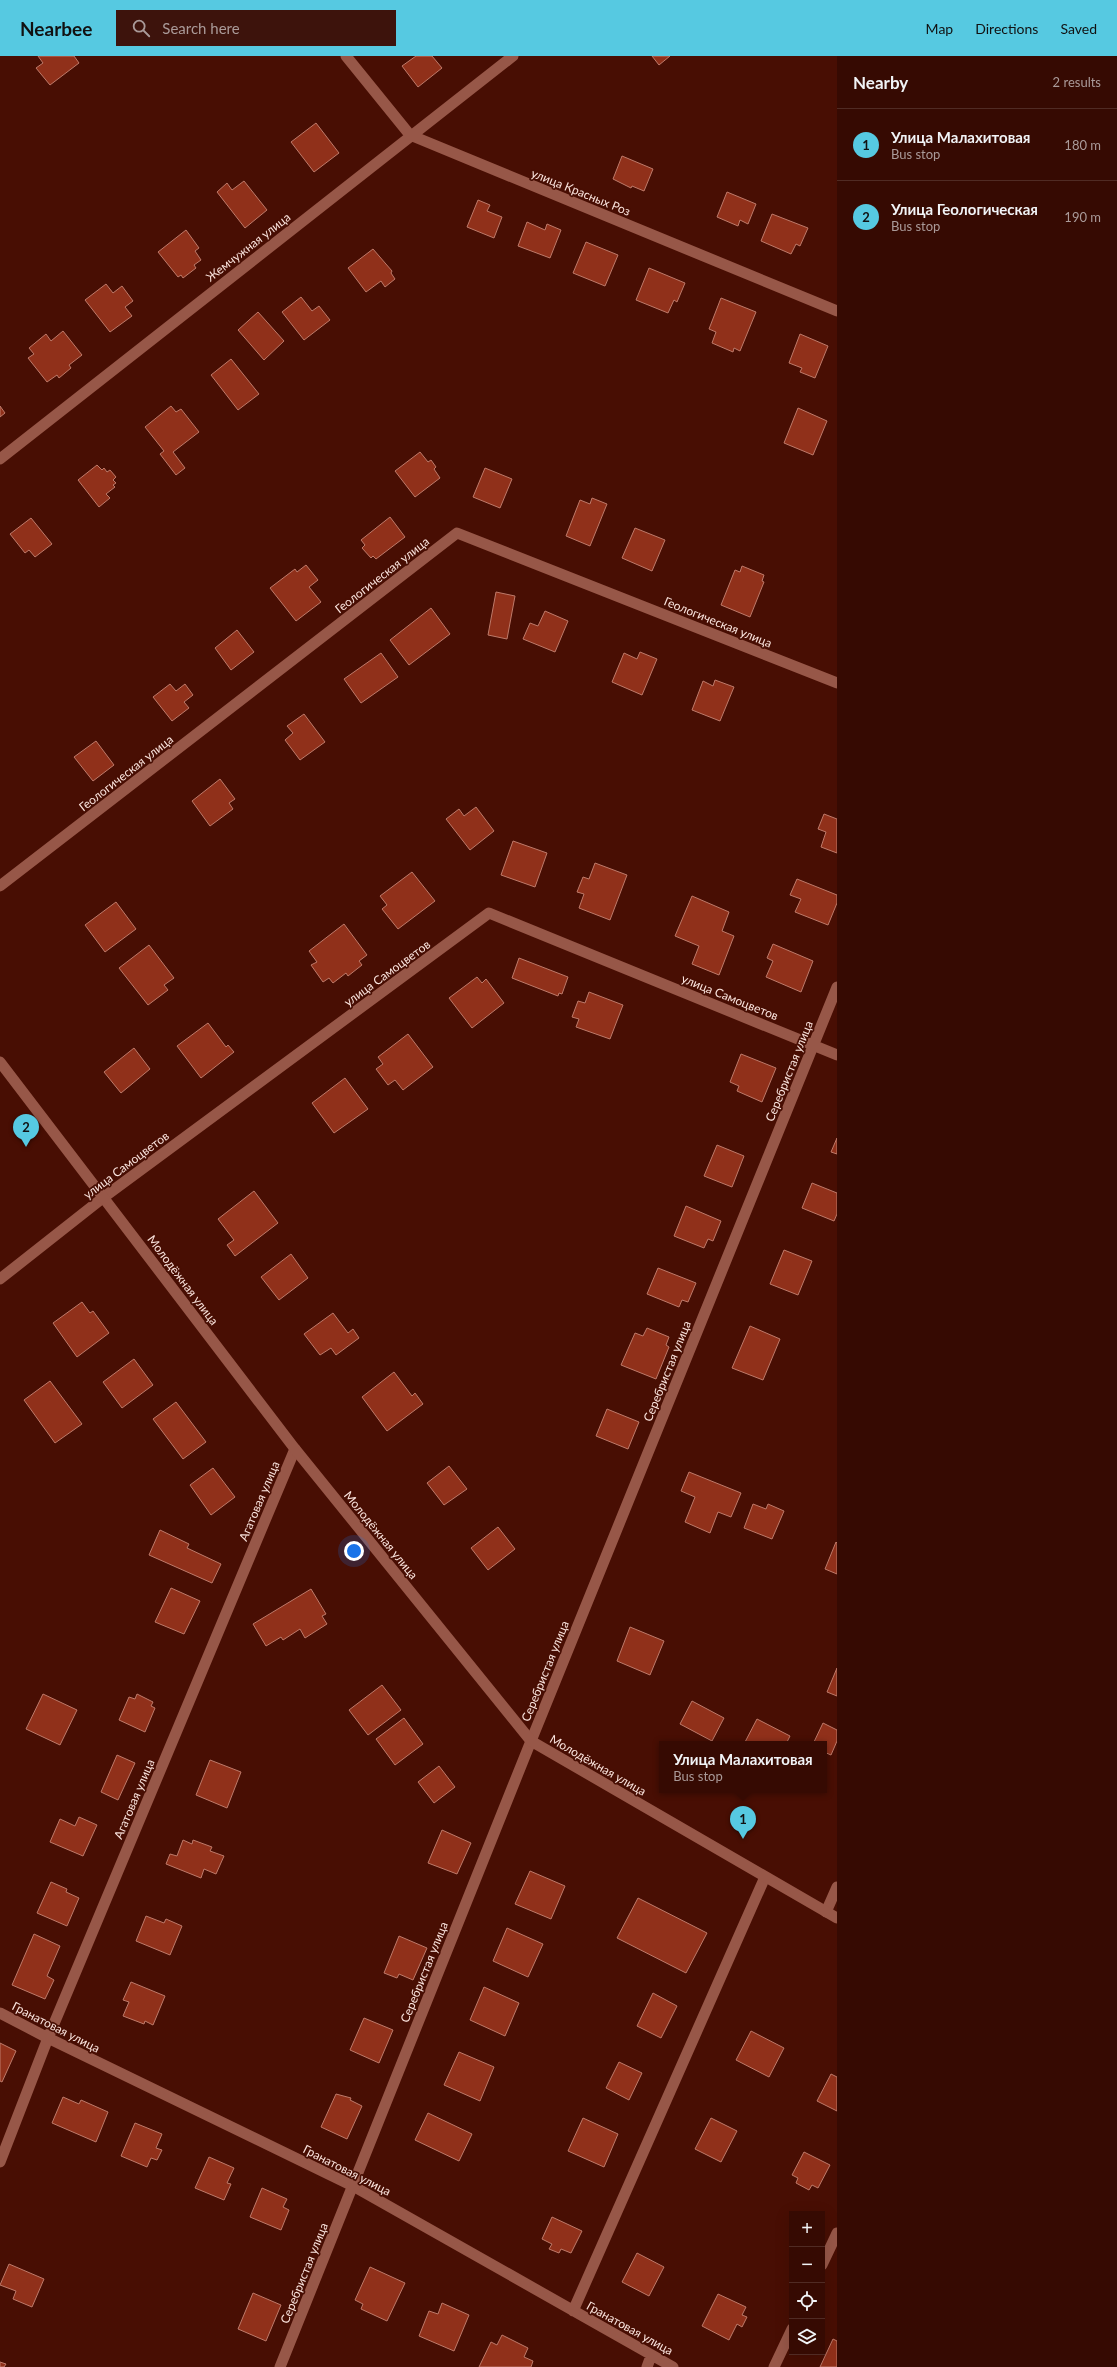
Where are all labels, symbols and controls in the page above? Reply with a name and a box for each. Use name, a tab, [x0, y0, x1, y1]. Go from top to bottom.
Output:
search box	[116, 10, 396, 46]
text: Nearbee	[20, 17, 92, 40]
icon: search	[130, 17, 152, 39]
text: Search here	[162, 19, 240, 37]
text: Map	[926, 20, 953, 37]
text: Directions	[975, 20, 1038, 37]
text: Saved	[1060, 20, 1097, 37]
text: Nearby	[853, 72, 908, 93]
text: 2 results	[1053, 74, 1101, 90]
text: Улица Малахитовая	[891, 128, 1030, 146]
text: 1	[862, 137, 870, 153]
text: 180 m	[1064, 137, 1101, 153]
text: Bus stop	[891, 146, 940, 162]
street label: улица Красных Роз	[529, 165, 633, 219]
text: Улица Геологическая	[891, 200, 1038, 218]
street label: Жемчужная улица	[203, 209, 293, 285]
text: 2	[862, 209, 870, 225]
text: 190 m	[1064, 209, 1101, 225]
text: Bus stop	[891, 218, 940, 234]
street label: Геологическая улица	[332, 534, 432, 616]
street label: Геологическая улица	[662, 593, 774, 651]
street label: Геологическая улица	[76, 732, 176, 814]
street label: улица Самоцветов	[341, 937, 433, 1009]
street label: улица Самоцветов	[679, 971, 781, 1023]
street label: Серебристая улица	[762, 1018, 816, 1124]
pin: 2	[13, 1114, 39, 1147]
street label: улица Самоцветов	[80, 1128, 172, 1202]
street label: Молодёжная улица	[144, 1232, 222, 1328]
street label: Серебристая улица	[640, 1318, 694, 1424]
street label: Агатовая улица	[235, 1459, 283, 1543]
street label: Молодёжная улица	[341, 1488, 421, 1582]
your location	[344, 1541, 364, 1561]
street label: Серебристая улица	[518, 1618, 572, 1724]
street label: Молодёжная улица	[547, 1731, 649, 1799]
popup	[659, 1741, 827, 1793]
text: Улица Малахитовая	[673, 1750, 813, 1768]
street label: Агатовая улица	[110, 1757, 158, 1841]
text: Bus stop	[673, 1768, 723, 1784]
pin: 1	[730, 1806, 756, 1839]
street label: Серебристая улица	[397, 1919, 451, 2025]
street label: Гранатовая улица	[10, 1998, 102, 2056]
street label: Гранатовая улица	[301, 2141, 393, 2199]
map controls	[789, 2211, 825, 2355]
button: +	[789, 2211, 825, 2247]
street label: Серебристая улица	[277, 2220, 331, 2326]
button: −	[789, 2247, 825, 2283]
button: locate	[789, 2283, 825, 2319]
street label: Гранатовая улица	[584, 2298, 676, 2358]
button: layers	[789, 2319, 825, 2355]

